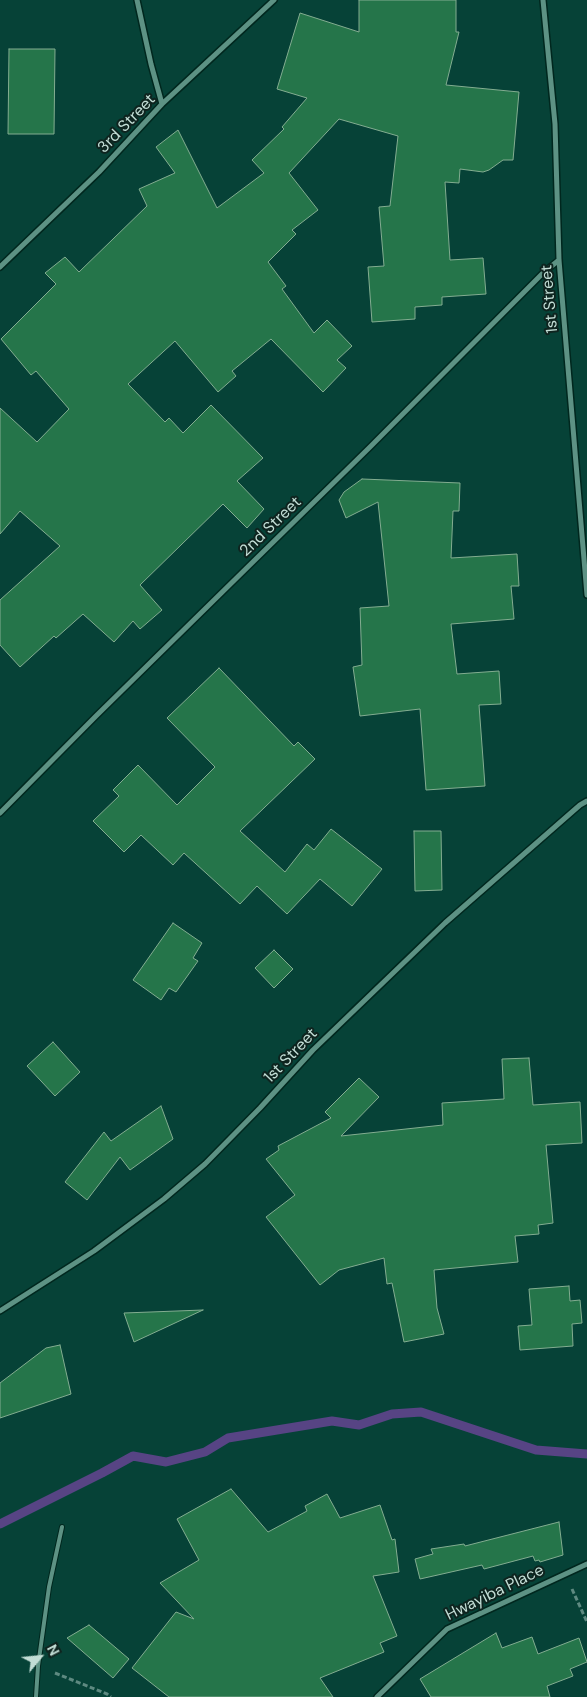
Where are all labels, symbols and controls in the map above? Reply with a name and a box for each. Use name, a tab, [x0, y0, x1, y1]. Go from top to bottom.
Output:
street label: 3rd Street	[94, 90, 160, 158]
street label: 1st Street	[537, 264, 563, 334]
street label: 2nd Street	[236, 493, 306, 561]
street label: 1st Street	[260, 1025, 322, 1087]
street label: Hwayiba Place	[443, 1561, 547, 1625]
north arrow	[15, 1632, 65, 1682]
text: N	[43, 1641, 64, 1659]

